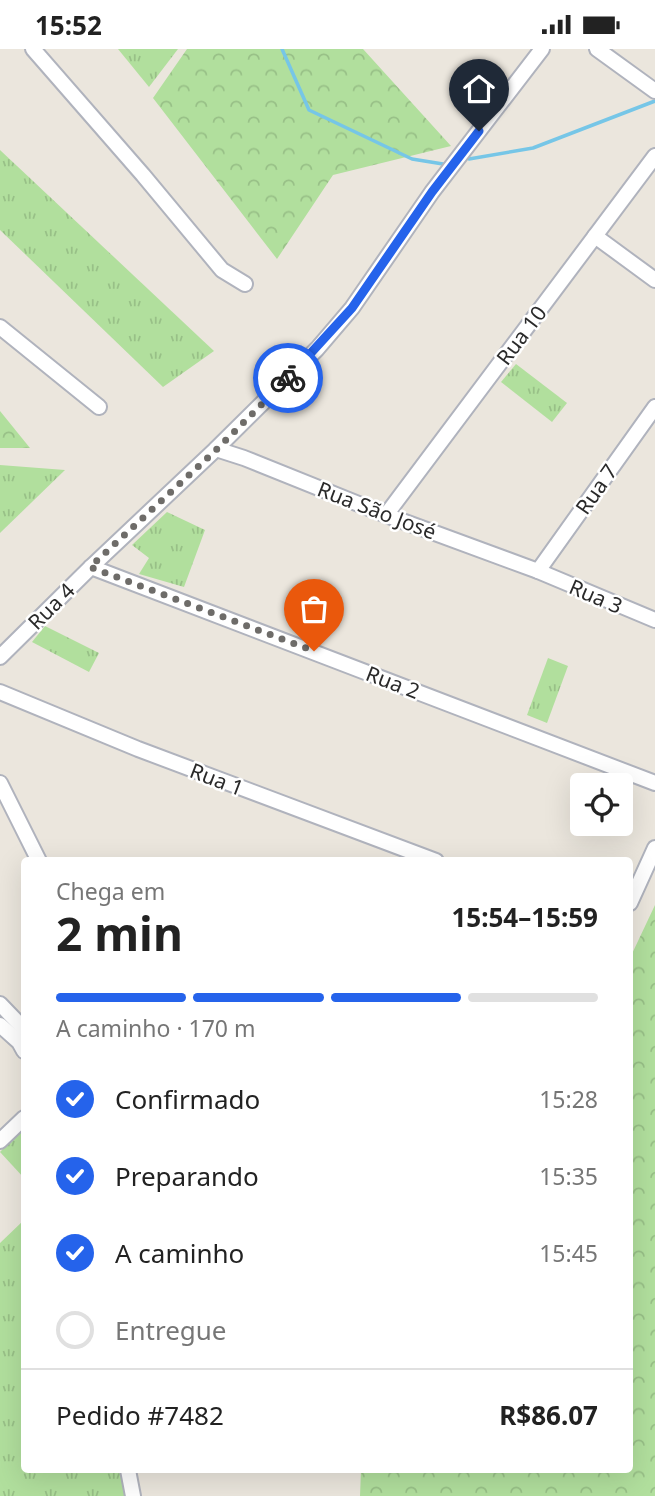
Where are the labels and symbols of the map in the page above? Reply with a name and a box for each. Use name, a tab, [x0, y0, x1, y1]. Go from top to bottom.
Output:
pin	[449, 59, 509, 131]
street label: Rua 10	[490, 300, 552, 370]
courier	[253, 343, 323, 413]
street label: Rua 7	[569, 458, 623, 520]
street label: Rua São José	[314, 475, 440, 545]
street label: Rua 3	[565, 572, 627, 620]
street label: Rua 4	[22, 577, 80, 635]
pin	[284, 579, 344, 651]
street label: Rua 2	[362, 659, 424, 705]
street label: Rua 1	[186, 756, 248, 802]

